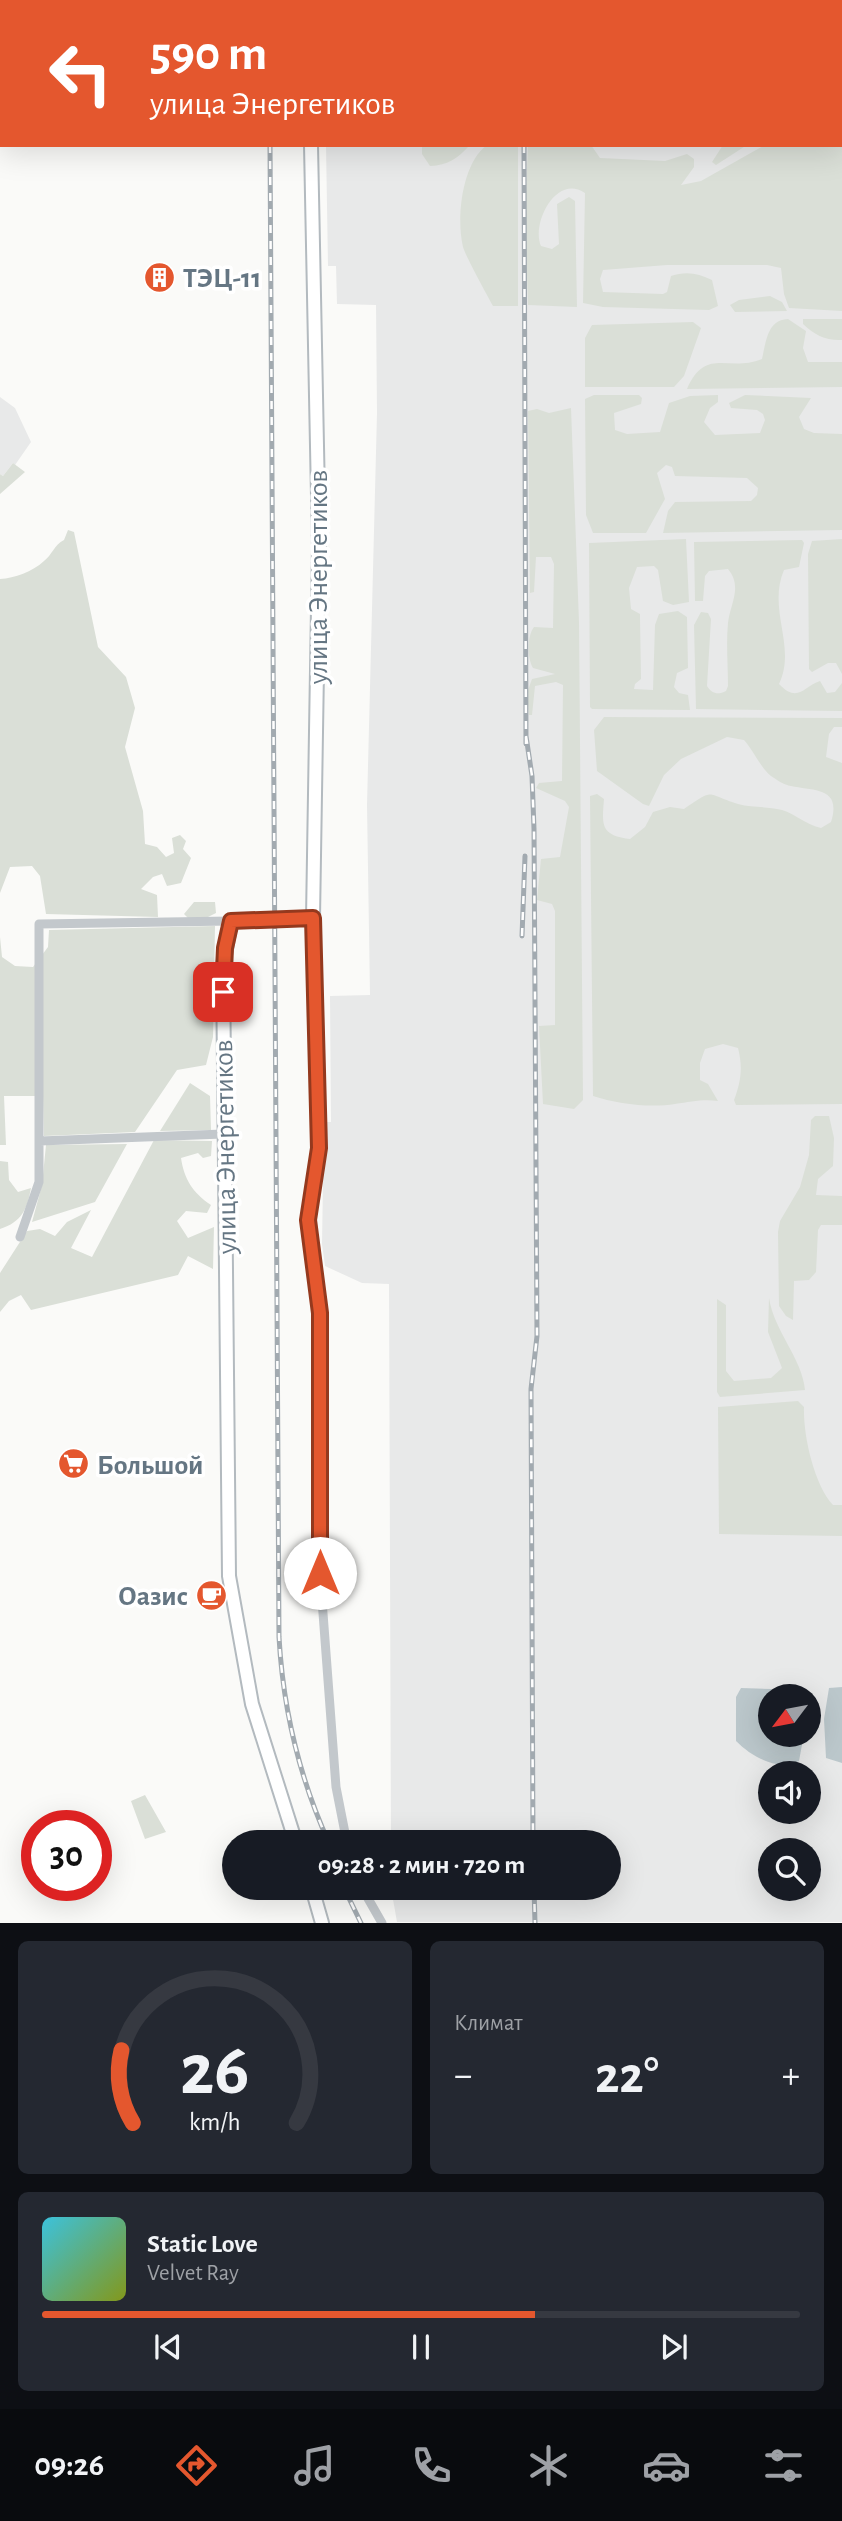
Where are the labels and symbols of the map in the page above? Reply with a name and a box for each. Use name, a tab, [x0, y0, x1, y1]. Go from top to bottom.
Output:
building icon: ТЭЦ-11	[143, 260, 177, 294]
place label: ТЭЦ-11	[183, 265, 261, 293]
street label: улица Энергетиков	[305, 470, 333, 685]
pin	[193, 962, 253, 1022]
street label: улица Энергетиков	[210, 1039, 242, 1255]
supermarket icon: Большой	[57, 1447, 91, 1481]
place label: Большой	[97, 1452, 203, 1480]
position arrow	[283, 1536, 357, 1610]
cafe icon: Оазис	[194, 1578, 228, 1612]
place label: Оазис	[118, 1583, 188, 1611]
north arrow	[758, 1684, 821, 1746]
speed limit sign: 30	[21, 1810, 112, 1901]

